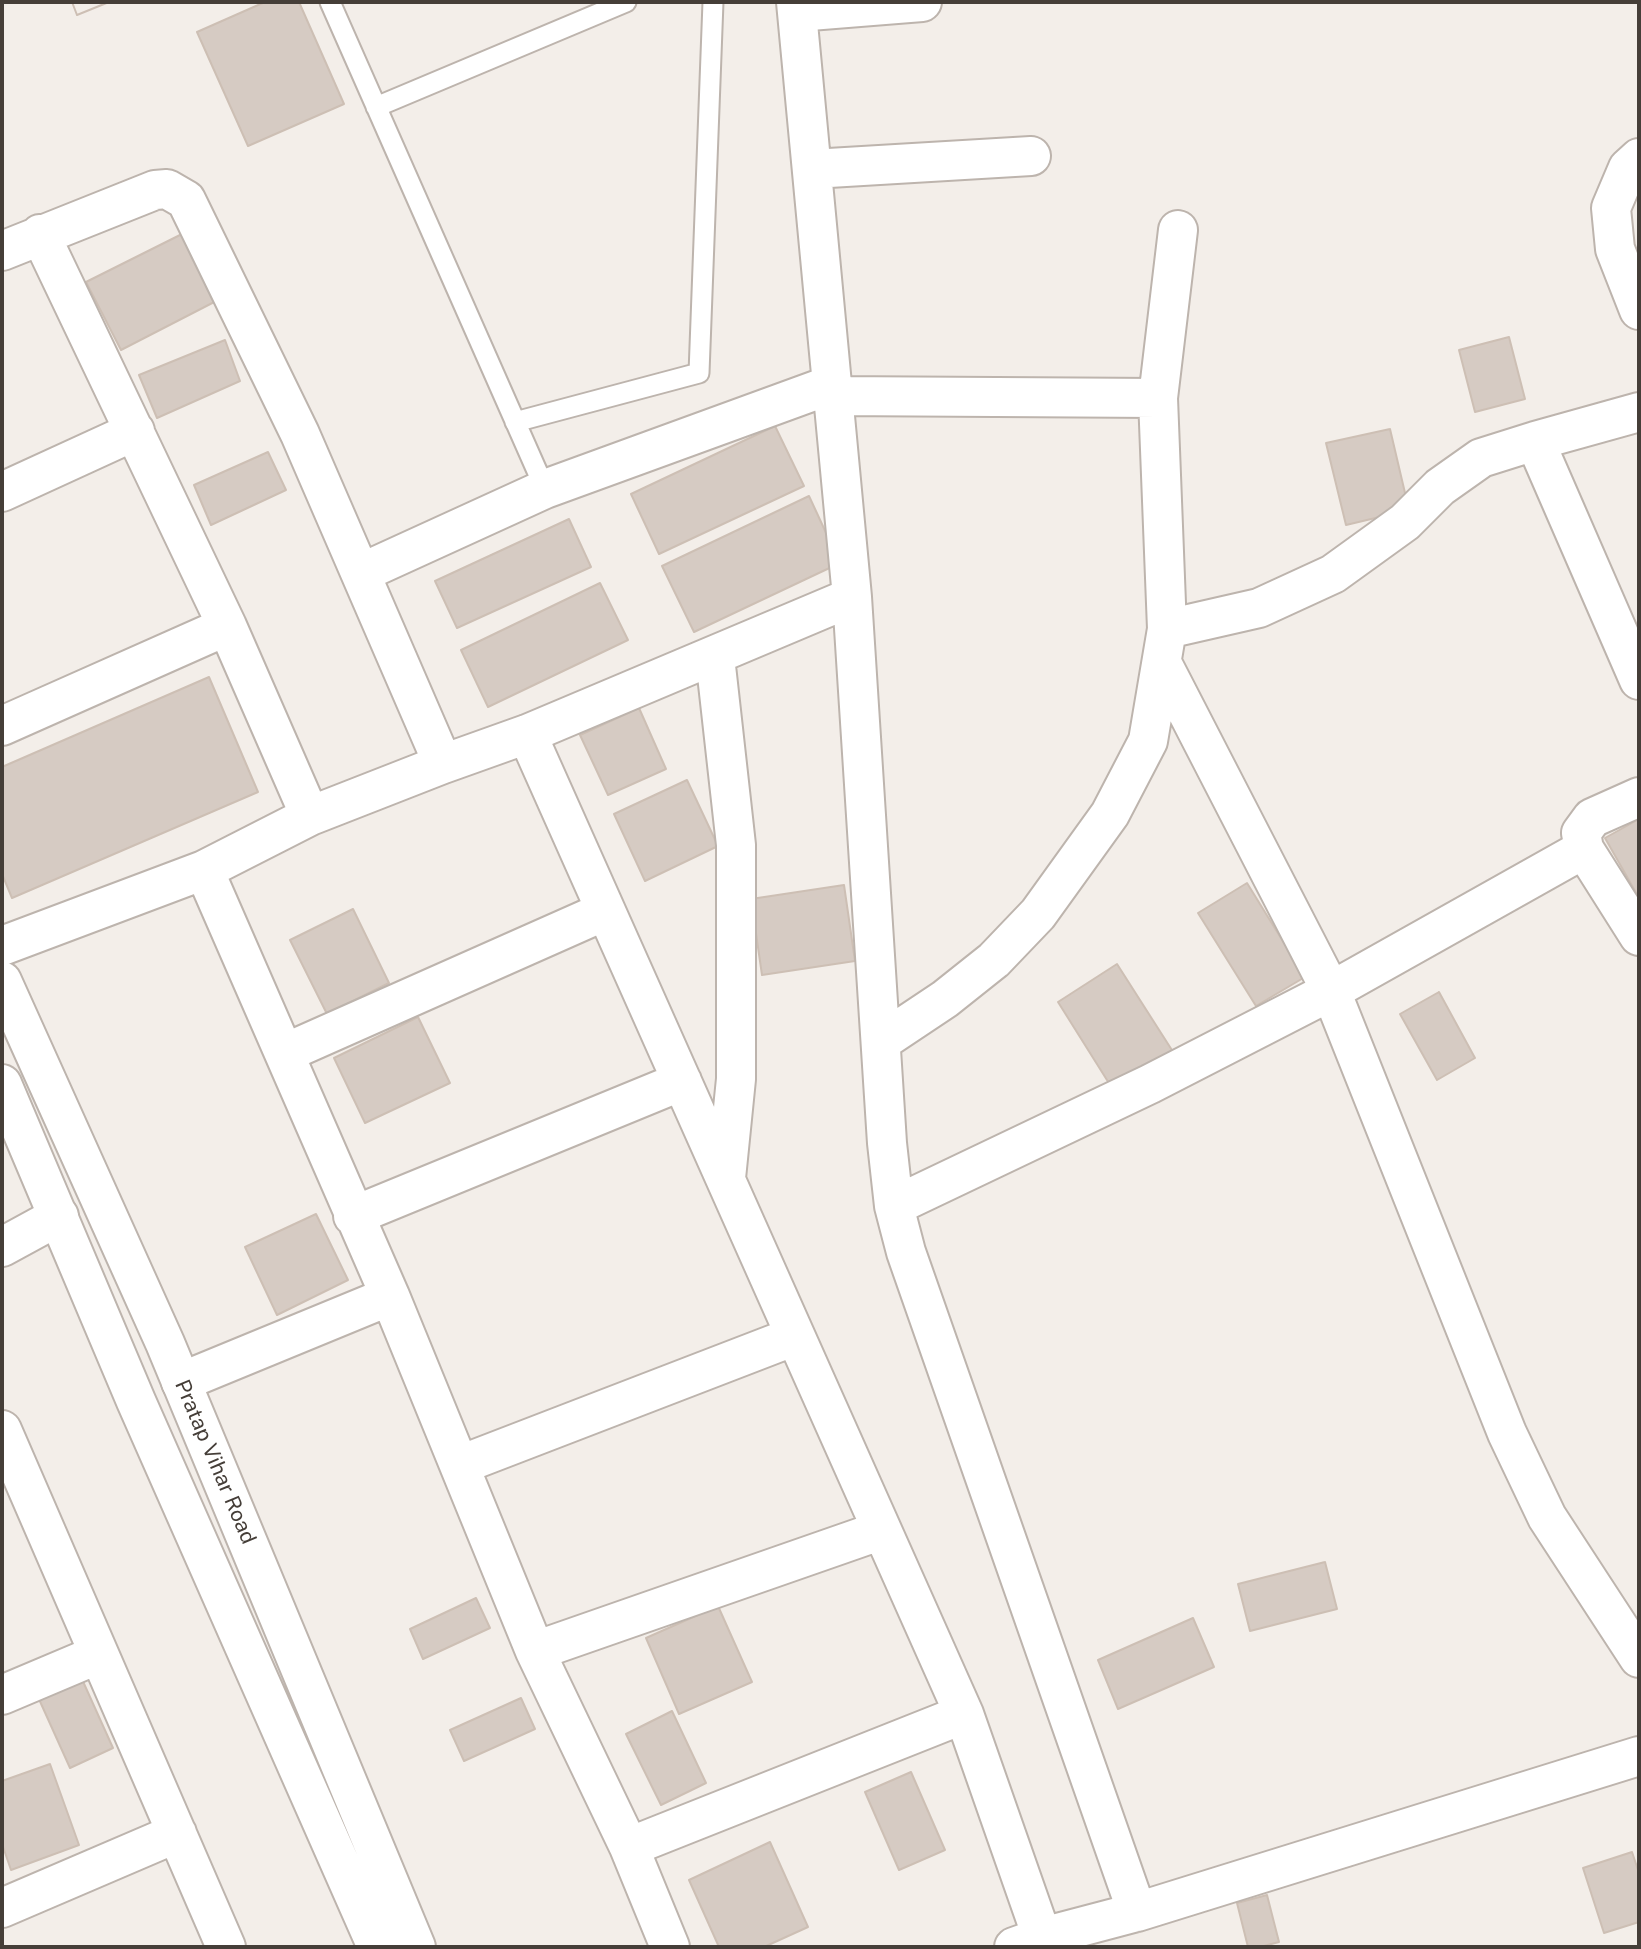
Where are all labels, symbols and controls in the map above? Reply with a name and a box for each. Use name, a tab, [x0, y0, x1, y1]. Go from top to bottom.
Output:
street label: Pratap Vihar Road	[169, 1376, 261, 1548]

